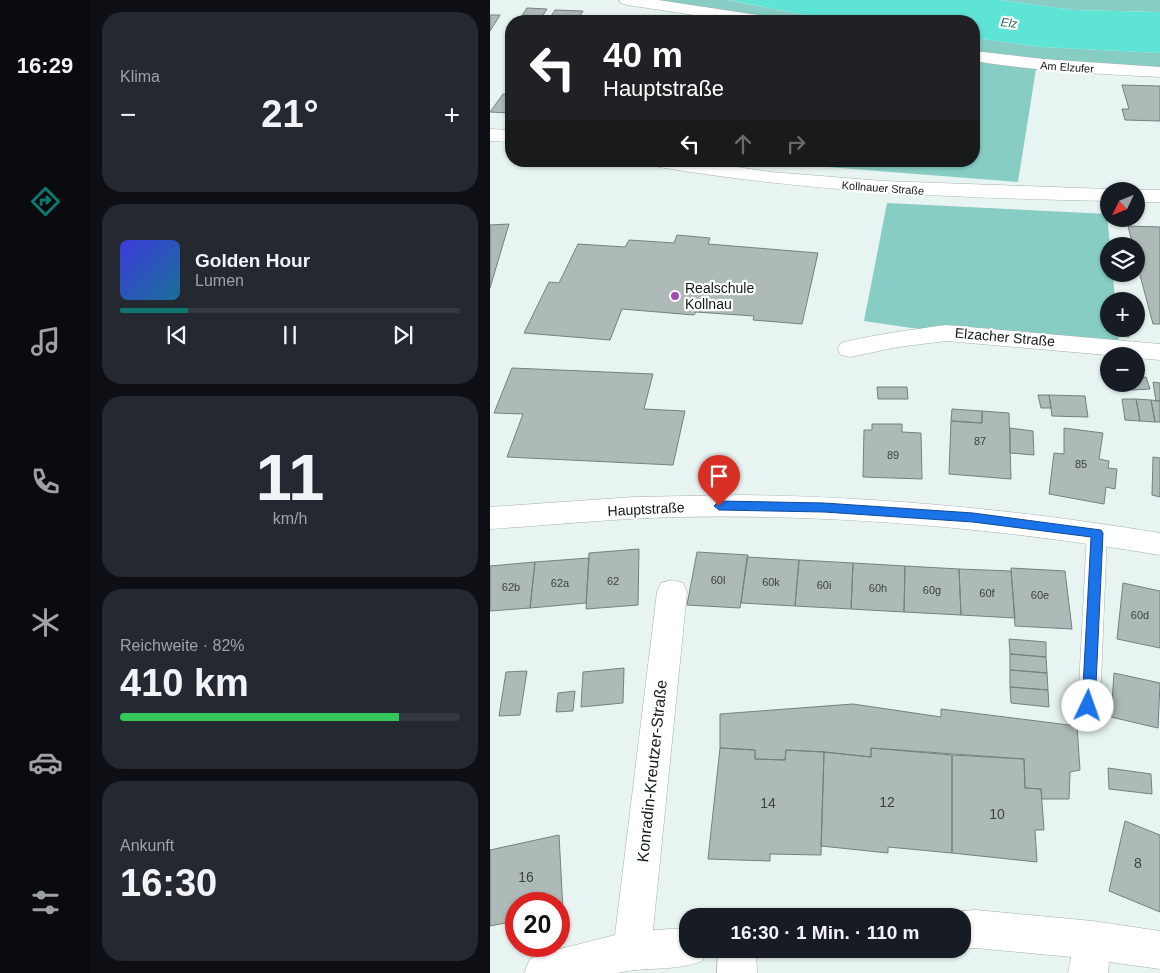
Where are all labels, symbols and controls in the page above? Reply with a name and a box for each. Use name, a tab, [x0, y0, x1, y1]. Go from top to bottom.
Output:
water label: Elz	[1000, 15, 1018, 31]
icon: left	[520, 35, 585, 100]
text: 40 m	[603, 35, 683, 74]
text: 16:29	[17, 53, 73, 78]
street label: Am Elzufer	[1040, 59, 1095, 75]
text: Klima	[120, 68, 160, 85]
text: Hauptstraße	[603, 76, 724, 101]
text: 21°	[261, 93, 319, 135]
text: −	[120, 99, 136, 130]
text: +	[444, 99, 460, 130]
icon: left	[676, 130, 704, 158]
icon: ahead	[729, 130, 757, 158]
icon: right	[782, 130, 810, 158]
street label: Kollnauer Straße	[841, 179, 925, 197]
north arrow	[1100, 182, 1145, 228]
map controls	[1100, 182, 1145, 392]
icon: directions	[28, 184, 63, 219]
button: layers	[1100, 237, 1145, 282]
text: Golden Hour	[195, 250, 310, 271]
text: Lumen	[195, 272, 244, 289]
place label: Realschule Kollnau	[685, 280, 754, 312]
marker: Realschule Kollnau	[669, 290, 681, 302]
button: +	[1100, 292, 1145, 337]
icon: previous	[163, 321, 191, 349]
icon: pause	[276, 321, 304, 349]
icon: next	[389, 321, 417, 349]
icon: music	[28, 324, 63, 359]
street label: Elzacher Straße	[954, 325, 1056, 349]
button: −	[1100, 347, 1145, 392]
house number: 87	[974, 435, 986, 447]
text: 11	[256, 441, 324, 514]
house number: 89	[887, 449, 899, 461]
pin	[698, 455, 740, 506]
house number: 85	[1075, 458, 1087, 470]
icon: arrive	[705, 462, 733, 490]
icon: phone	[28, 464, 63, 499]
street label: Hauptstraße	[607, 499, 685, 519]
text: km/h	[273, 510, 307, 527]
house number: 60l	[711, 574, 725, 586]
house number: 62	[607, 575, 619, 587]
house number: 60k	[762, 576, 780, 588]
house number: 62a	[551, 577, 570, 589]
house number: 60i	[817, 579, 831, 591]
house number: 62b	[502, 581, 520, 593]
house number: 60h	[869, 582, 887, 594]
house number: 60g	[923, 584, 941, 596]
house number: 60f	[979, 587, 996, 599]
house number: 60e	[1031, 589, 1049, 601]
icon: climate	[28, 605, 63, 640]
house number: 60d	[1131, 609, 1149, 621]
text: Reichweite · 82%	[120, 637, 245, 654]
text: 410 km	[120, 662, 249, 704]
street label: Konradin-Kreutzer-Straße	[634, 679, 670, 863]
position arrow	[1061, 679, 1113, 731]
icon: car	[28, 745, 63, 780]
house number: 12	[879, 794, 895, 810]
house number: 14	[760, 795, 776, 811]
house number: 10	[989, 806, 1005, 822]
text: Ankunft	[120, 837, 174, 854]
house number: 8	[1134, 855, 1142, 871]
text: 16:30	[120, 862, 217, 904]
house number: 16	[518, 869, 534, 885]
icon: filters	[28, 885, 63, 920]
speed limit sign: 20	[505, 892, 570, 957]
text: 16:30 · 1 Min. · 110 m	[730, 922, 920, 943]

